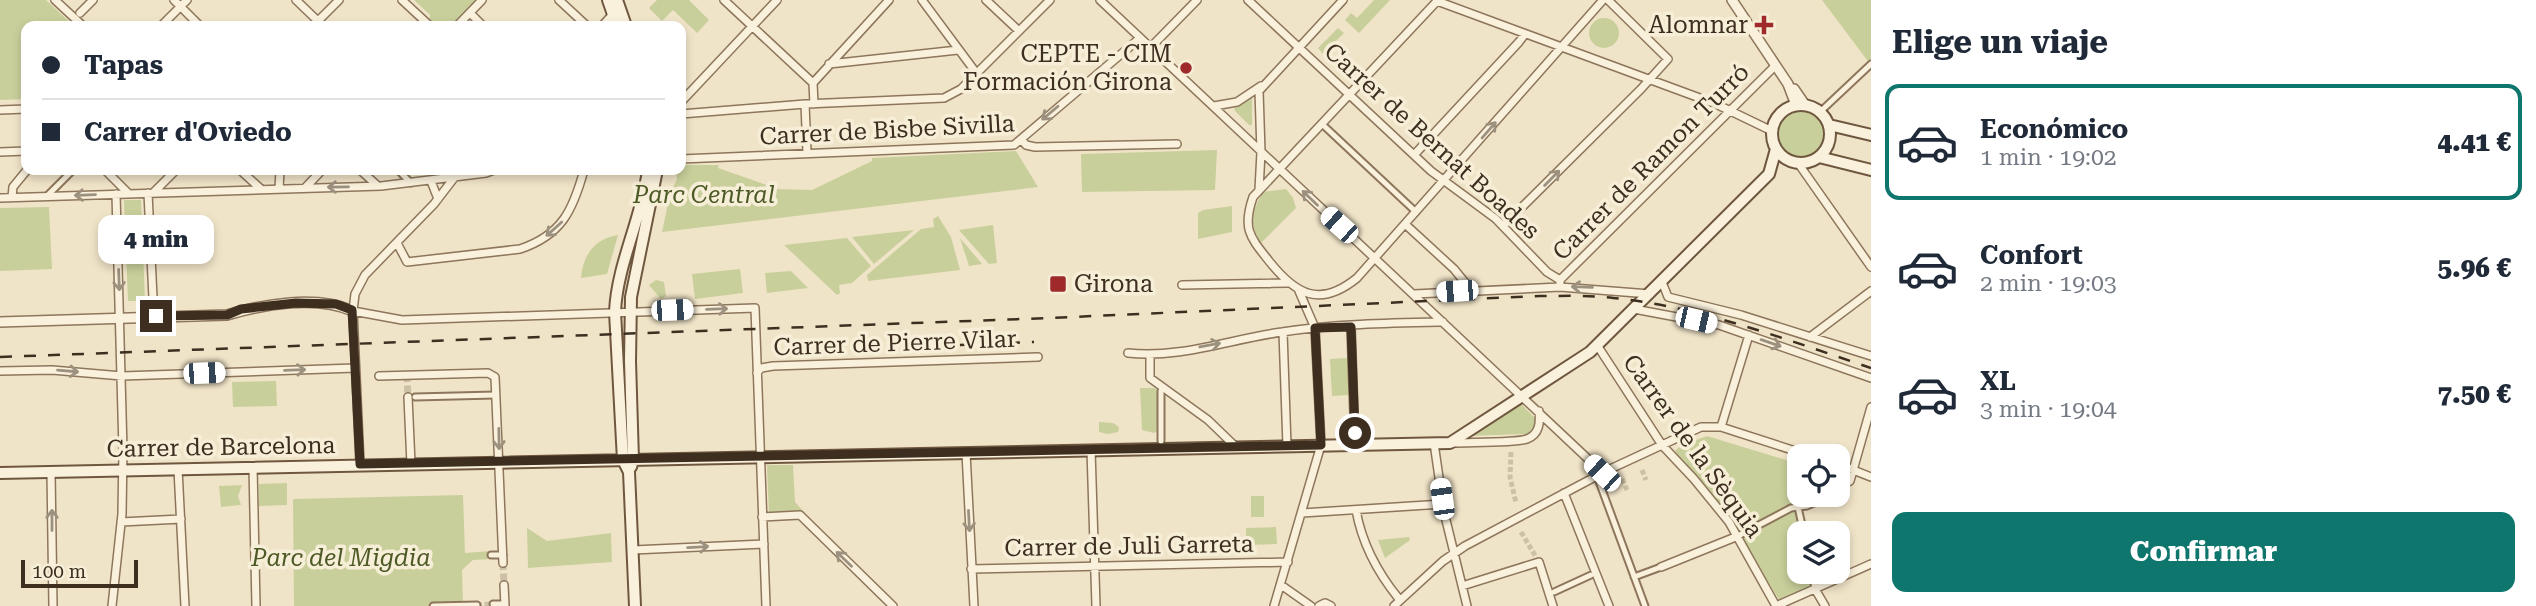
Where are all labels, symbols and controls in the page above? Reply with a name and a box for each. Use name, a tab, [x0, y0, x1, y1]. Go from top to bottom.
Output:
place label: Alomnar	[1648, 11, 1748, 39]
marker: Alomnar	[1754, 15, 1774, 35]
text: Elige un viaje	[1892, 23, 2108, 61]
street label: Carrer de Bernat Boades	[1319, 37, 1545, 245]
place label: CEPTE - CIM Formación Girona	[963, 40, 1172, 96]
text: Tapas	[84, 50, 163, 80]
street label: Carrer de Ramon Turró	[1547, 58, 1755, 266]
marker: CEPTE - CIM Formación Girona	[1178, 60, 1194, 76]
one-way arrow	[1042, 105, 1060, 121]
street label: Carrer de Bisbe Sivilla	[759, 109, 1015, 151]
icon: car	[1896, 111, 1959, 174]
text: Económico	[1980, 114, 2128, 144]
text: Carrer d'Oviedo	[84, 117, 292, 147]
one-way arrow	[1480, 121, 1496, 139]
text: 4.41 €	[2438, 127, 2511, 157]
text: 1 min · 19:02	[1980, 144, 2117, 171]
one-way arrow	[1543, 169, 1560, 186]
one-way arrow	[327, 180, 350, 194]
park label: Parc Central	[632, 181, 775, 209]
one-way arrow	[74, 188, 97, 201]
one-way arrow	[1302, 189, 1319, 206]
car	[1317, 203, 1362, 247]
callout: 4 min	[98, 215, 214, 264]
one-way arrow	[545, 221, 563, 237]
text: 4 min	[124, 226, 188, 253]
icon: car	[1896, 237, 1959, 300]
text: Confort	[1980, 240, 2083, 270]
text: 5.96 €	[2438, 253, 2511, 283]
one-way arrow	[113, 269, 126, 292]
place label: Girona	[1074, 270, 1153, 298]
text: 2 min · 19:03	[1980, 270, 2117, 297]
marker: Girona	[1048, 274, 1068, 294]
car	[1436, 279, 1479, 303]
one-way arrow	[1570, 281, 1593, 294]
car	[651, 299, 694, 321]
route end	[140, 300, 172, 332]
one-way arrow	[706, 302, 729, 316]
car	[1674, 305, 1719, 335]
street label: Carrer de Pierre Vilar	[773, 325, 1017, 361]
one-way arrow	[1198, 338, 1221, 351]
one-way arrow	[1760, 338, 1782, 350]
street label: Carrer de la Sèquia	[1617, 349, 1769, 543]
car	[183, 362, 226, 384]
one-way arrow	[284, 363, 307, 376]
icon: car	[1896, 363, 1959, 426]
one-way arrow	[56, 365, 79, 378]
text: XL	[1980, 366, 2016, 396]
text: 7.50 €	[2438, 379, 2511, 409]
text: 3 min · 19:04	[1980, 396, 2117, 423]
route start	[1339, 417, 1371, 449]
one-way arrow	[492, 428, 505, 451]
street label: Carrer de Barcelona	[106, 431, 336, 463]
map controls	[1787, 444, 1850, 584]
button: locate	[1787, 444, 1850, 507]
car	[1580, 451, 1625, 495]
car	[1429, 477, 1456, 521]
one-way arrow	[45, 509, 59, 532]
one-way arrow	[963, 509, 976, 532]
button: Confirmar	[1892, 512, 2515, 592]
button: layers	[1787, 521, 1850, 584]
street label: Carrer de Juli Garreta	[1004, 530, 1254, 562]
one-way arrow	[686, 541, 709, 554]
park label: Parc del Migdia	[250, 544, 431, 572]
one-way arrow	[836, 550, 853, 567]
scale bar	[21, 557, 138, 589]
text: 100 m	[32, 560, 86, 583]

